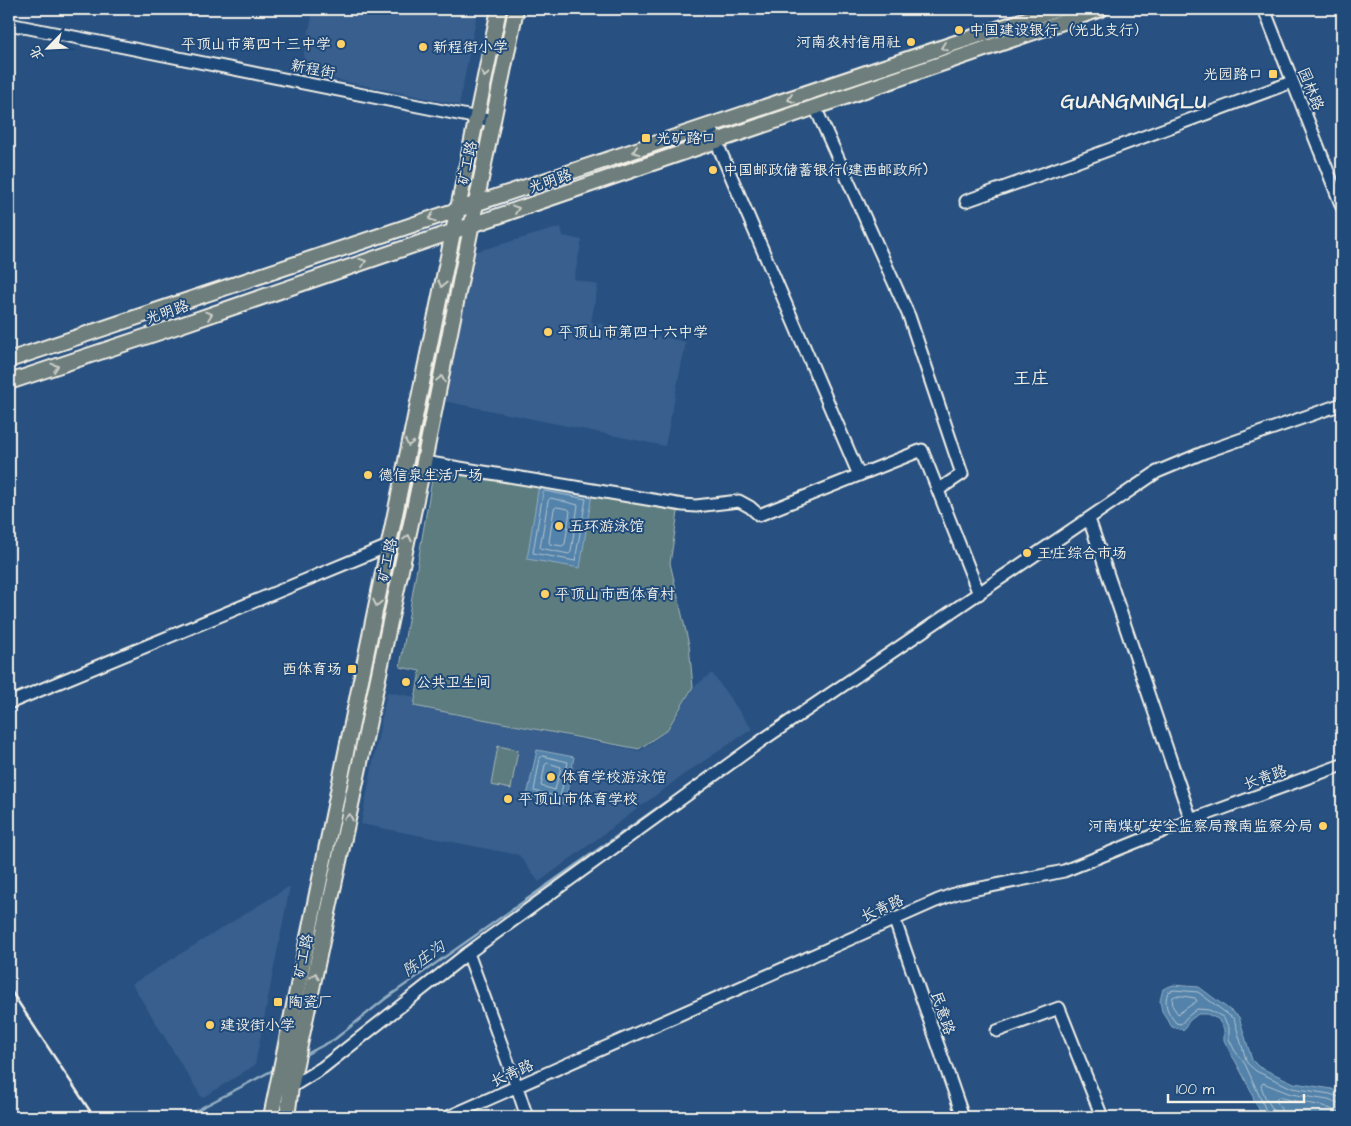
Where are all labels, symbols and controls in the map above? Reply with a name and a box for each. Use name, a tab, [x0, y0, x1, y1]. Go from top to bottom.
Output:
place label: 中国建设银行（光北支行）	[969, 20, 1149, 41]
north arrow	[22, 22, 72, 72]
marker: 中国建设银行（光北支行）	[953, 24, 965, 36]
place label: 河南农村信用社	[796, 32, 901, 53]
place label: 平顶山市第四十三中学	[181, 34, 331, 55]
marker: 河南农村信用社	[905, 36, 917, 48]
place label: 新程街小学	[433, 37, 508, 58]
marker: 平顶山市第四十三中学	[335, 38, 347, 50]
marker: 新程街小学	[417, 41, 429, 53]
one-way arrow	[941, 41, 949, 51]
text: 北	[25, 42, 49, 63]
street label: 新程街	[289, 55, 337, 84]
place label: 光园路口	[1203, 64, 1263, 85]
street label: 园林路	[1292, 64, 1329, 114]
marker: 光园路口	[1267, 68, 1279, 80]
one-way arrow	[481, 69, 491, 78]
district label: GUANGMINGLU	[1061, 88, 1207, 116]
one-way arrow	[787, 94, 795, 104]
place label: 光矿路口	[656, 128, 716, 149]
marker: 光矿路口	[640, 132, 652, 144]
street label: 矿工路	[453, 139, 482, 187]
one-way arrow	[633, 145, 641, 155]
place label: 中国邮政储蓄银行(建西邮政所)	[723, 160, 928, 181]
street label: 光明路	[525, 164, 575, 199]
marker: 中国邮政储蓄银行(建西邮政所)	[707, 164, 719, 176]
one-way arrow	[512, 205, 520, 215]
one-way arrow	[428, 212, 437, 222]
one-way arrow	[358, 258, 366, 268]
one-way arrow	[437, 280, 447, 289]
street label: 光明路	[142, 295, 192, 330]
one-way arrow	[204, 311, 213, 321]
place label: 平顶山市第四十六中学	[558, 322, 708, 343]
marker: 平顶山市第四十六中学	[542, 326, 554, 338]
one-way arrow	[50, 362, 59, 372]
district label: 王庄	[1013, 366, 1049, 391]
one-way arrow	[435, 375, 445, 383]
one-way arrow	[405, 439, 415, 448]
place label: 德信泉生活广场	[378, 465, 483, 486]
marker: 德信泉生活广场	[362, 469, 374, 481]
place label: 五环游泳馆	[569, 516, 644, 537]
marker: 五环游泳馆	[553, 520, 565, 532]
one-way arrow	[402, 534, 413, 543]
street label: 矿工路	[373, 536, 402, 584]
place label: 王庄综合市场	[1037, 543, 1127, 564]
marker: 王庄综合市场	[1021, 547, 1033, 559]
place label: 平顶山市西体育村	[555, 584, 675, 605]
marker: 平顶山市西体育村	[539, 588, 551, 600]
one-way arrow	[372, 598, 383, 607]
place label: 西体育场	[282, 659, 342, 680]
marker: 西体育场	[346, 663, 358, 675]
place label: 公共卫生间	[416, 672, 491, 693]
marker: 公共卫生间	[400, 676, 412, 688]
street label: 长青路	[1240, 760, 1290, 795]
place label: 体育学校游泳馆	[561, 767, 666, 788]
marker: 体育学校游泳馆	[545, 771, 557, 783]
place label: 平顶山市体育学校	[518, 789, 638, 810]
marker: 平顶山市体育学校	[502, 793, 514, 805]
one-way arrow	[343, 813, 354, 821]
place label: 河南煤矿安全监察局豫南监察分局	[1088, 816, 1313, 837]
marker: 河南煤矿安全监察局豫南监察分局	[1317, 820, 1329, 832]
street label: 长青路	[857, 890, 907, 927]
street label: 矿工路	[289, 932, 318, 980]
water label: 陈庄沟	[398, 935, 451, 982]
one-way arrow	[309, 972, 320, 980]
street label: 民意路	[925, 988, 960, 1038]
place label: 陶瓷厂	[288, 992, 333, 1013]
marker: 陶瓷厂	[272, 996, 284, 1008]
place label: 建设街小学	[220, 1015, 295, 1036]
marker: 建设街小学	[204, 1019, 216, 1031]
street label: 长青路	[487, 1055, 537, 1092]
scale bar	[1168, 1071, 1305, 1103]
text: 100 m	[1176, 1079, 1215, 1100]

